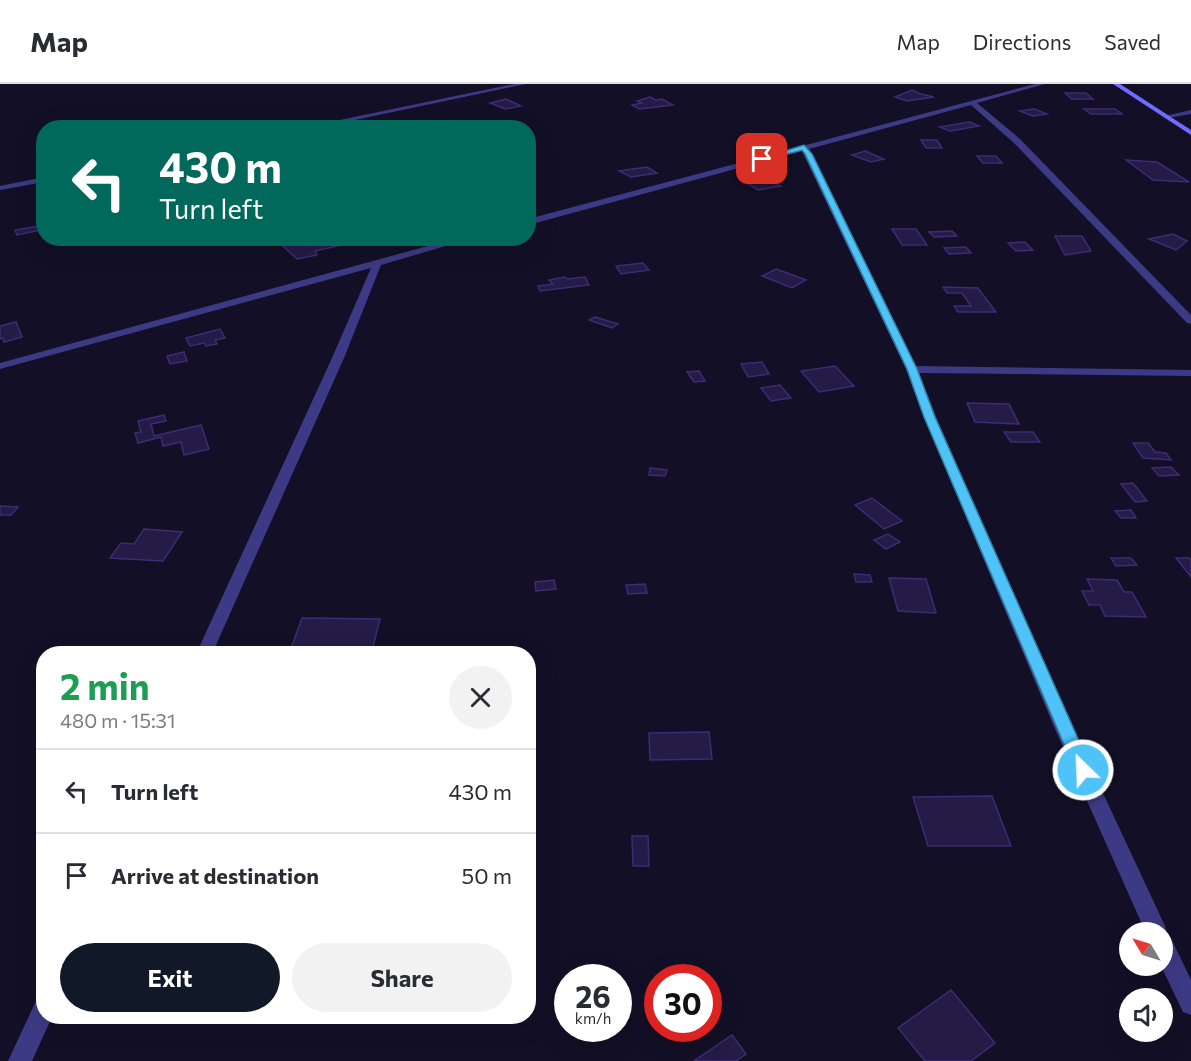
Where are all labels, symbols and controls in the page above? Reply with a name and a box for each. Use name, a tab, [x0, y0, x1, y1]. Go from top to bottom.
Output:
text: Map	[30, 24, 88, 58]
text: Map	[897, 29, 940, 54]
text: Directions	[973, 29, 1071, 54]
text: Saved	[1104, 29, 1161, 54]
pin	[736, 133, 787, 184]
text: 430 m	[159, 140, 282, 192]
icon: arrive	[745, 142, 778, 175]
icon: left	[60, 144, 138, 222]
text: Turn left	[159, 192, 263, 225]
text: 2 min	[60, 663, 150, 707]
button: close	[449, 666, 512, 729]
text: 480 m · 15:31	[60, 708, 176, 732]
position arrow	[1051, 738, 1115, 802]
icon: left	[60, 775, 93, 808]
text: Turn left	[111, 778, 198, 805]
text: 430 m	[448, 778, 512, 805]
icon: arrive	[60, 859, 93, 892]
text: Arrive at destination	[111, 862, 319, 889]
text: 50 m	[462, 862, 512, 889]
north arrow	[1119, 922, 1173, 976]
map controls	[1119, 922, 1173, 1042]
button: Exit	[60, 943, 280, 1012]
button: Share	[292, 943, 512, 1012]
speed limit sign: 30	[644, 964, 722, 1042]
text: 26	[575, 977, 611, 1014]
button: sound	[1119, 988, 1173, 1042]
text: km/h	[575, 1009, 611, 1027]

